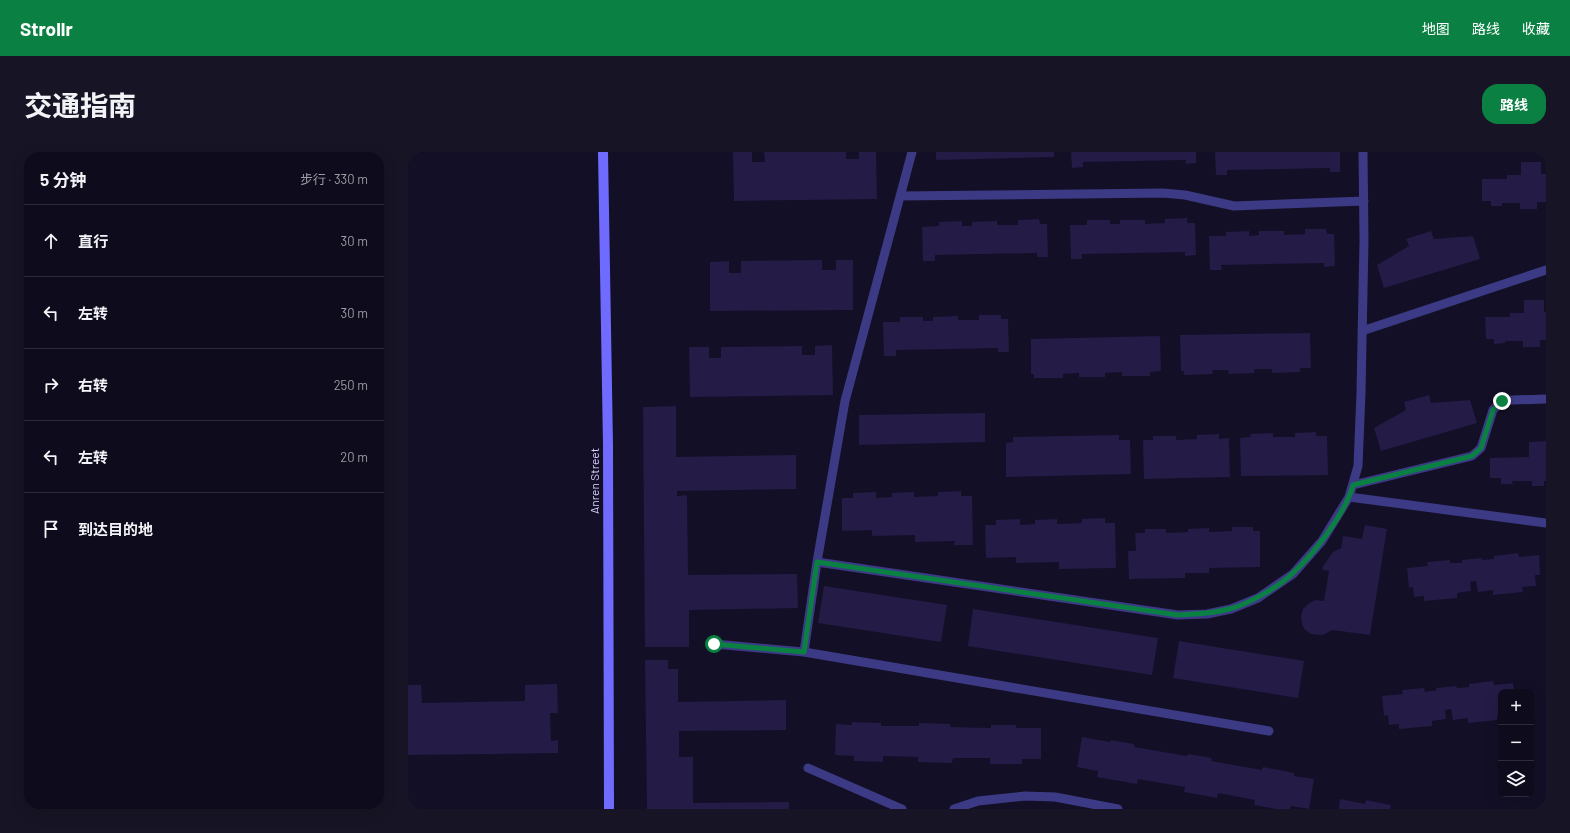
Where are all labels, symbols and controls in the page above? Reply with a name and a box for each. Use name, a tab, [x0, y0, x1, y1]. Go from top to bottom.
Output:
text: Strollr	[20, 17, 73, 40]
text: 地图	[1422, 20, 1450, 37]
text: 路线	[1472, 20, 1500, 37]
text: 收藏	[1522, 20, 1550, 37]
button: 路线	[1482, 84, 1546, 124]
text: 交通指南	[24, 88, 136, 122]
text: 5 分钟	[40, 169, 87, 189]
text: 步行 · 330 m	[300, 171, 368, 187]
icon: ahead	[40, 230, 62, 252]
text: 直行	[78, 232, 108, 250]
text: 30 m	[341, 233, 368, 249]
icon: left	[40, 302, 62, 324]
text: 左转	[78, 304, 108, 322]
text: 30 m	[341, 305, 368, 321]
icon: right	[40, 374, 62, 396]
text: 右转	[78, 376, 108, 394]
text: 250 m	[334, 377, 368, 393]
route end	[1493, 392, 1511, 410]
icon: left	[40, 446, 62, 468]
text: 左转	[78, 448, 108, 466]
street label: Anren Street	[587, 448, 601, 514]
text: 20 m	[340, 449, 368, 465]
icon: arrive	[40, 518, 62, 540]
text: 到达目的地	[78, 520, 153, 538]
route start	[705, 635, 723, 653]
map controls	[1498, 689, 1534, 797]
button: +	[1498, 689, 1534, 725]
button: −	[1498, 725, 1534, 761]
button: layers	[1498, 761, 1534, 797]

